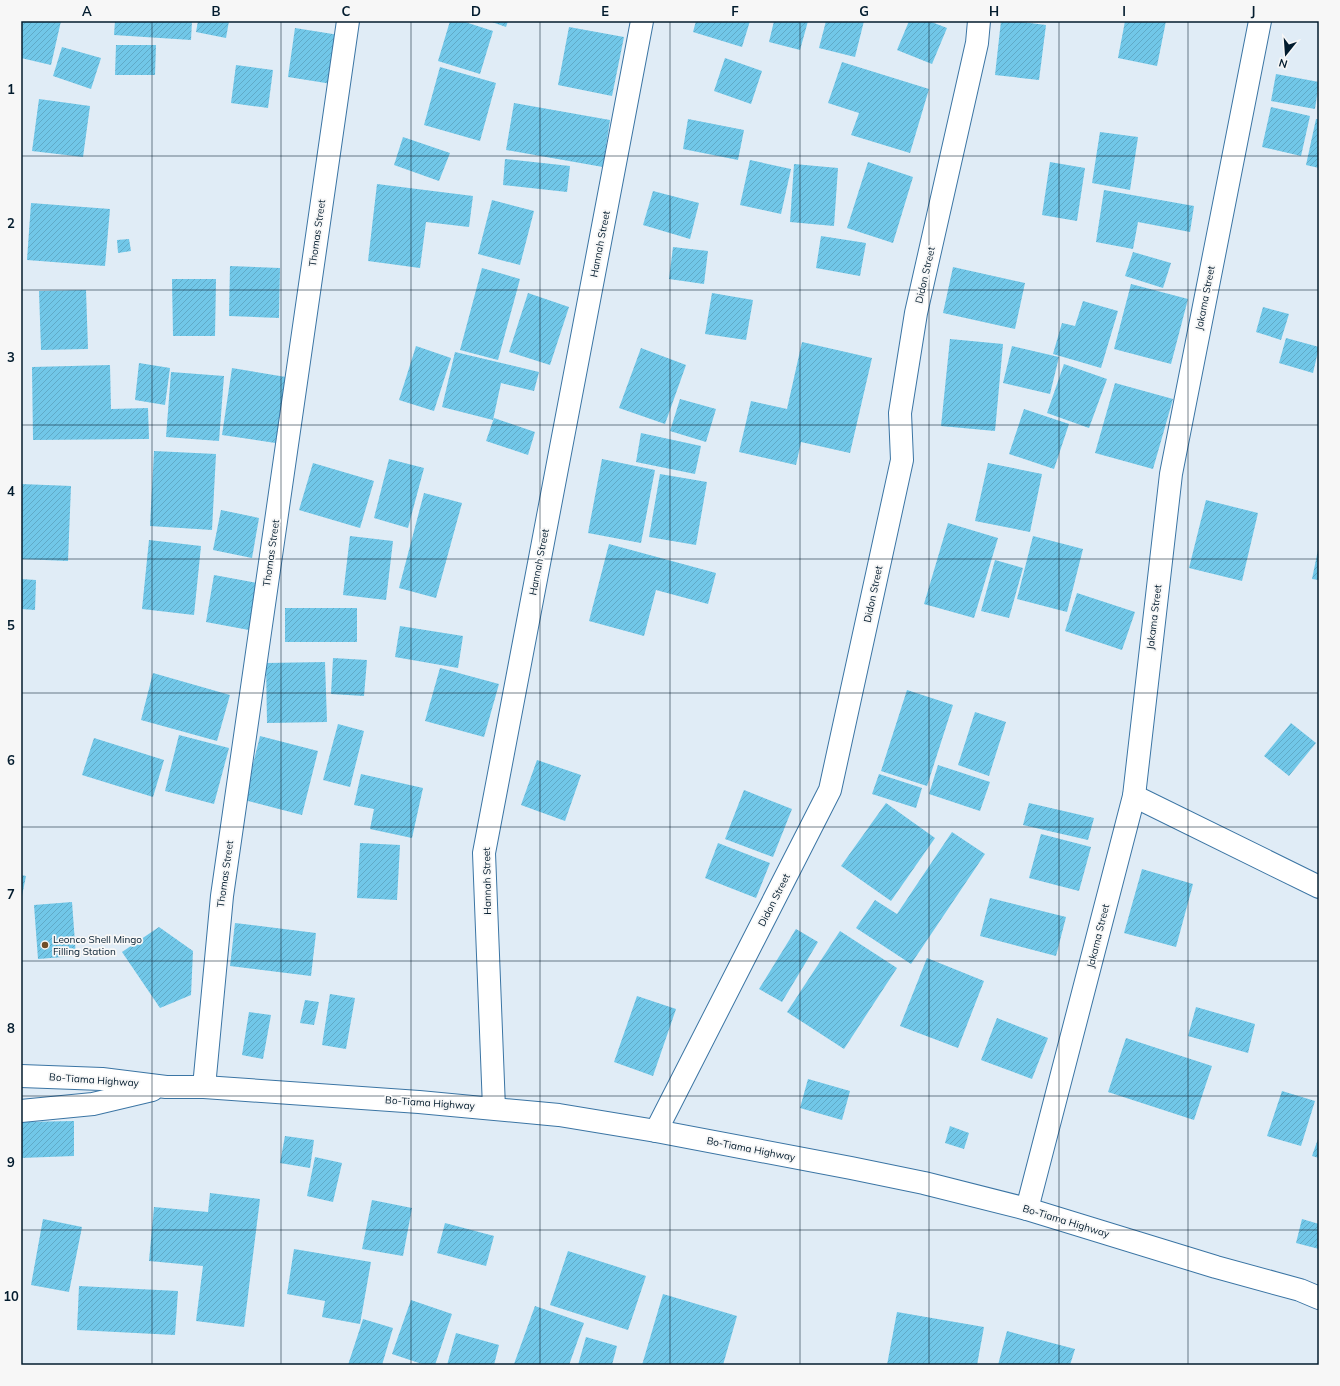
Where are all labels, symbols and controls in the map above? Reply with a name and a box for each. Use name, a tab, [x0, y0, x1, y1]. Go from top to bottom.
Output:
text: A	[82, 3, 92, 19]
text: B	[212, 3, 221, 19]
text: C	[342, 3, 351, 19]
text: D	[471, 3, 481, 19]
text: E	[601, 3, 609, 19]
text: F	[731, 3, 739, 19]
text: G	[859, 3, 869, 19]
text: H	[989, 3, 999, 19]
text: I	[1122, 3, 1126, 19]
text: J	[1251, 3, 1255, 19]
north arrow	[1266, 34, 1306, 74]
text: N	[1277, 56, 1289, 71]
text: 1	[7, 81, 15, 97]
street label: Thomas Street	[306, 198, 328, 267]
street label: Hannah Street	[587, 209, 613, 278]
text: 2	[7, 215, 15, 231]
street label: Didon Street	[912, 245, 938, 305]
street label: Jakama Street	[1192, 264, 1218, 331]
text: 3	[7, 349, 15, 365]
text: 4	[7, 483, 15, 499]
street label: Thomas Street	[260, 518, 282, 587]
street label: Hannah Street	[526, 527, 552, 596]
street label: Didon Street	[861, 564, 885, 624]
street label: Jakama Street	[1144, 583, 1164, 650]
text: 5	[7, 617, 15, 633]
text: 6	[7, 752, 15, 768]
street label: Thomas Street	[214, 839, 236, 908]
street label: Hannah Street	[480, 847, 494, 915]
street label: Didon Street	[755, 871, 793, 929]
text: 7	[7, 886, 15, 902]
street label: Jakama Street	[1084, 902, 1112, 969]
place label: Leonco Shell Mingo Filling Station	[53, 933, 142, 958]
marker: Leonco Shell Mingo Filling Station	[40, 940, 50, 950]
text: 8	[7, 1020, 15, 1036]
street label: Bo-Tiama Highway	[49, 1070, 140, 1090]
street label: Bo-Tiama Highway	[385, 1093, 476, 1113]
street label: Bo-Tiama Highway	[706, 1134, 797, 1164]
text: 9	[7, 1154, 15, 1170]
street label: Bo-Tiama Highway	[1021, 1202, 1112, 1241]
text: 10	[3, 1288, 19, 1304]

